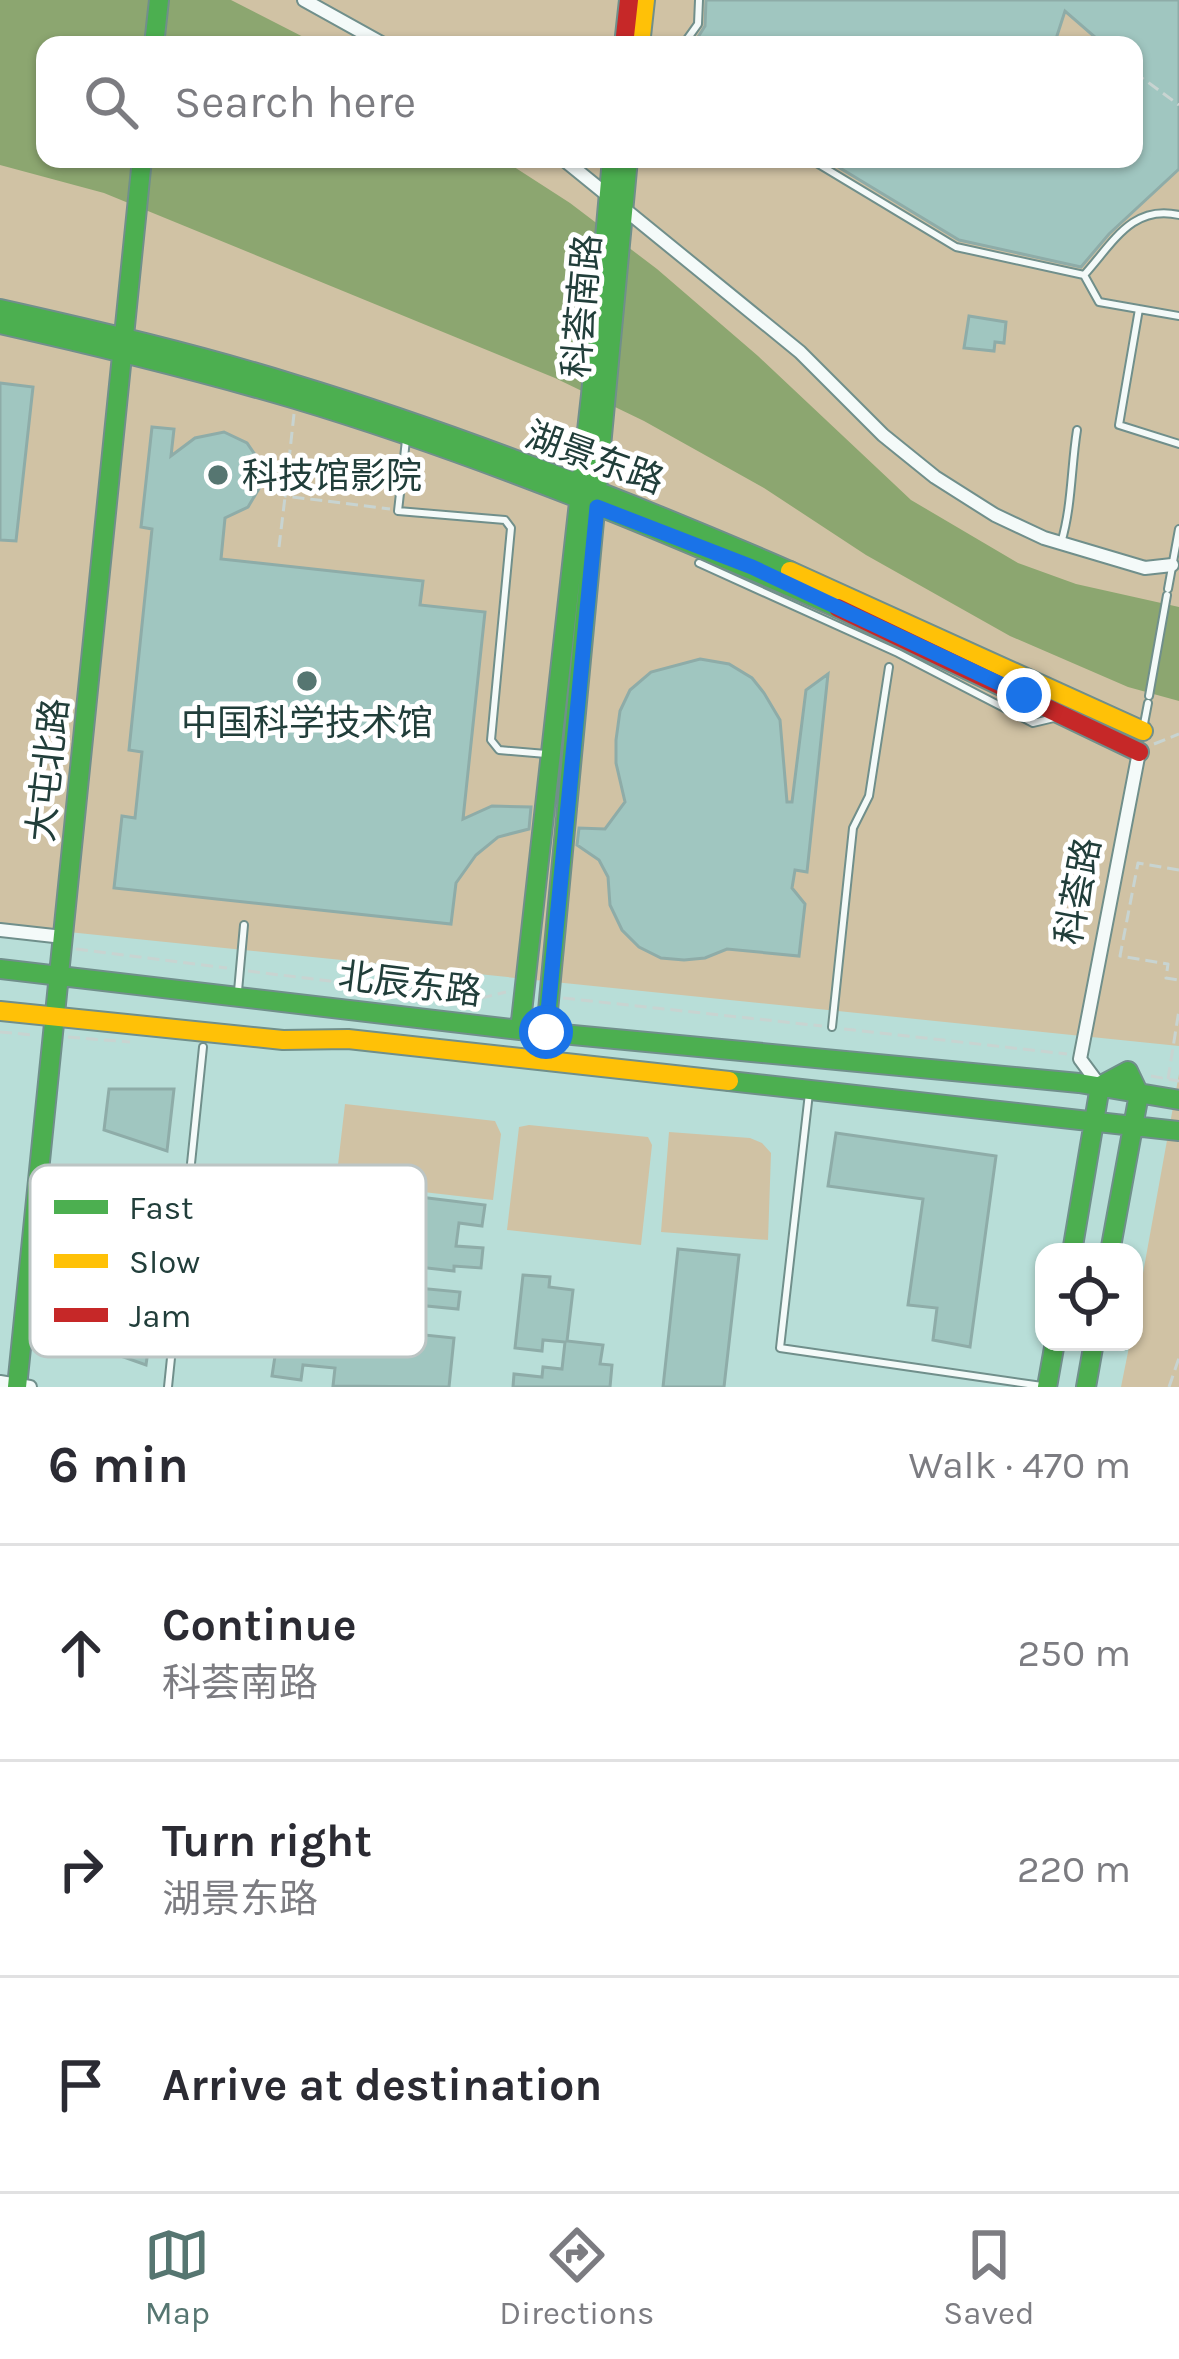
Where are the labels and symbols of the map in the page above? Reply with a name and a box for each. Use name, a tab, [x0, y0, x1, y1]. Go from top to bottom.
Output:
street label: 科荟南路	[555, 233, 609, 380]
street label: 湖景东路	[520, 414, 670, 502]
place label: 科技馆影院	[242, 455, 422, 497]
marker: 科技馆影院	[205, 462, 231, 488]
marker: 中国科学技术馆	[294, 668, 320, 694]
route end	[997, 668, 1051, 722]
street label: 大屯北路	[20, 696, 76, 844]
place label: 中国科学技术馆	[181, 702, 433, 744]
street label: 科荟路	[1047, 834, 1109, 948]
street label: 北辰东路	[336, 954, 484, 1014]
route start	[519, 1005, 573, 1059]
legend	[30, 1165, 426, 1357]
text: Fast	[129, 1189, 193, 1227]
text: Slow	[129, 1243, 200, 1281]
text: Jam	[129, 1297, 191, 1335]

